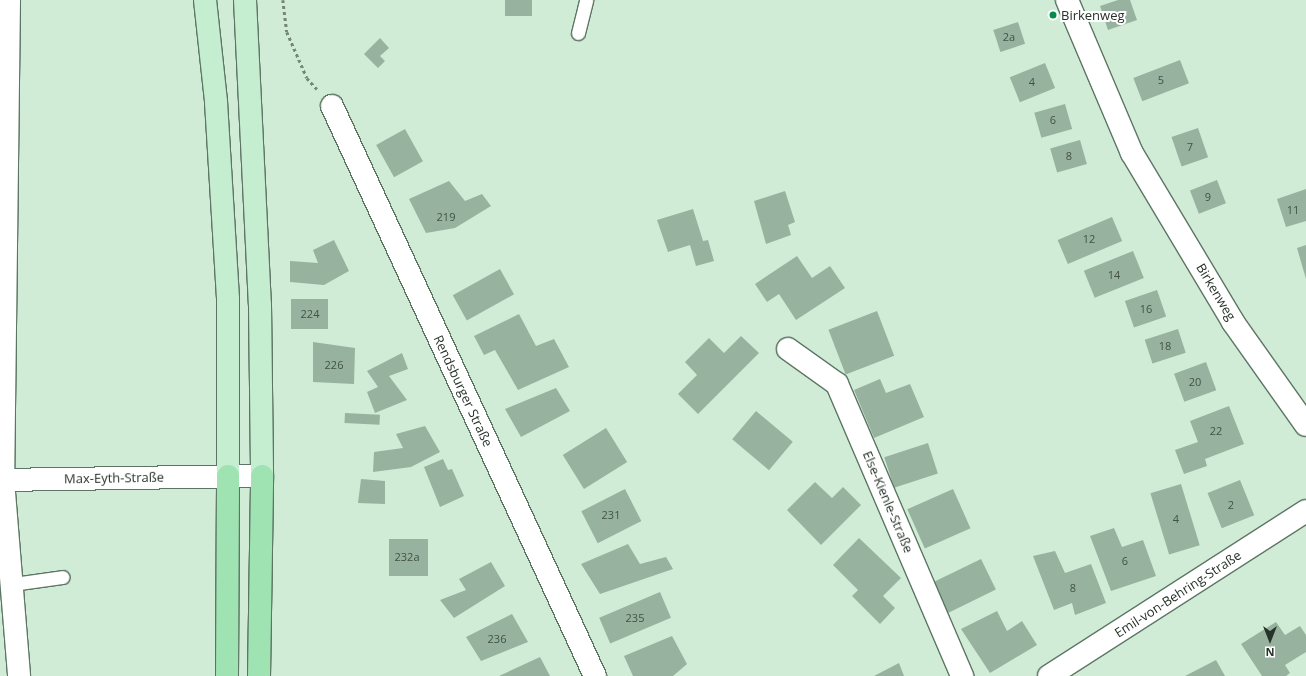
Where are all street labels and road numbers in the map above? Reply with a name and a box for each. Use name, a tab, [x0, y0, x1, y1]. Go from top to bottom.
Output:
street label: Birkenweg	[1193, 261, 1239, 323]
street label: Rendsburger Straße	[430, 333, 496, 449]
street label: Else-Kienle-Straße	[859, 449, 917, 555]
street label: Max-Eyth-Straße	[64, 469, 164, 487]
street label: Emil-von-Behring-Straße	[1112, 547, 1244, 641]

